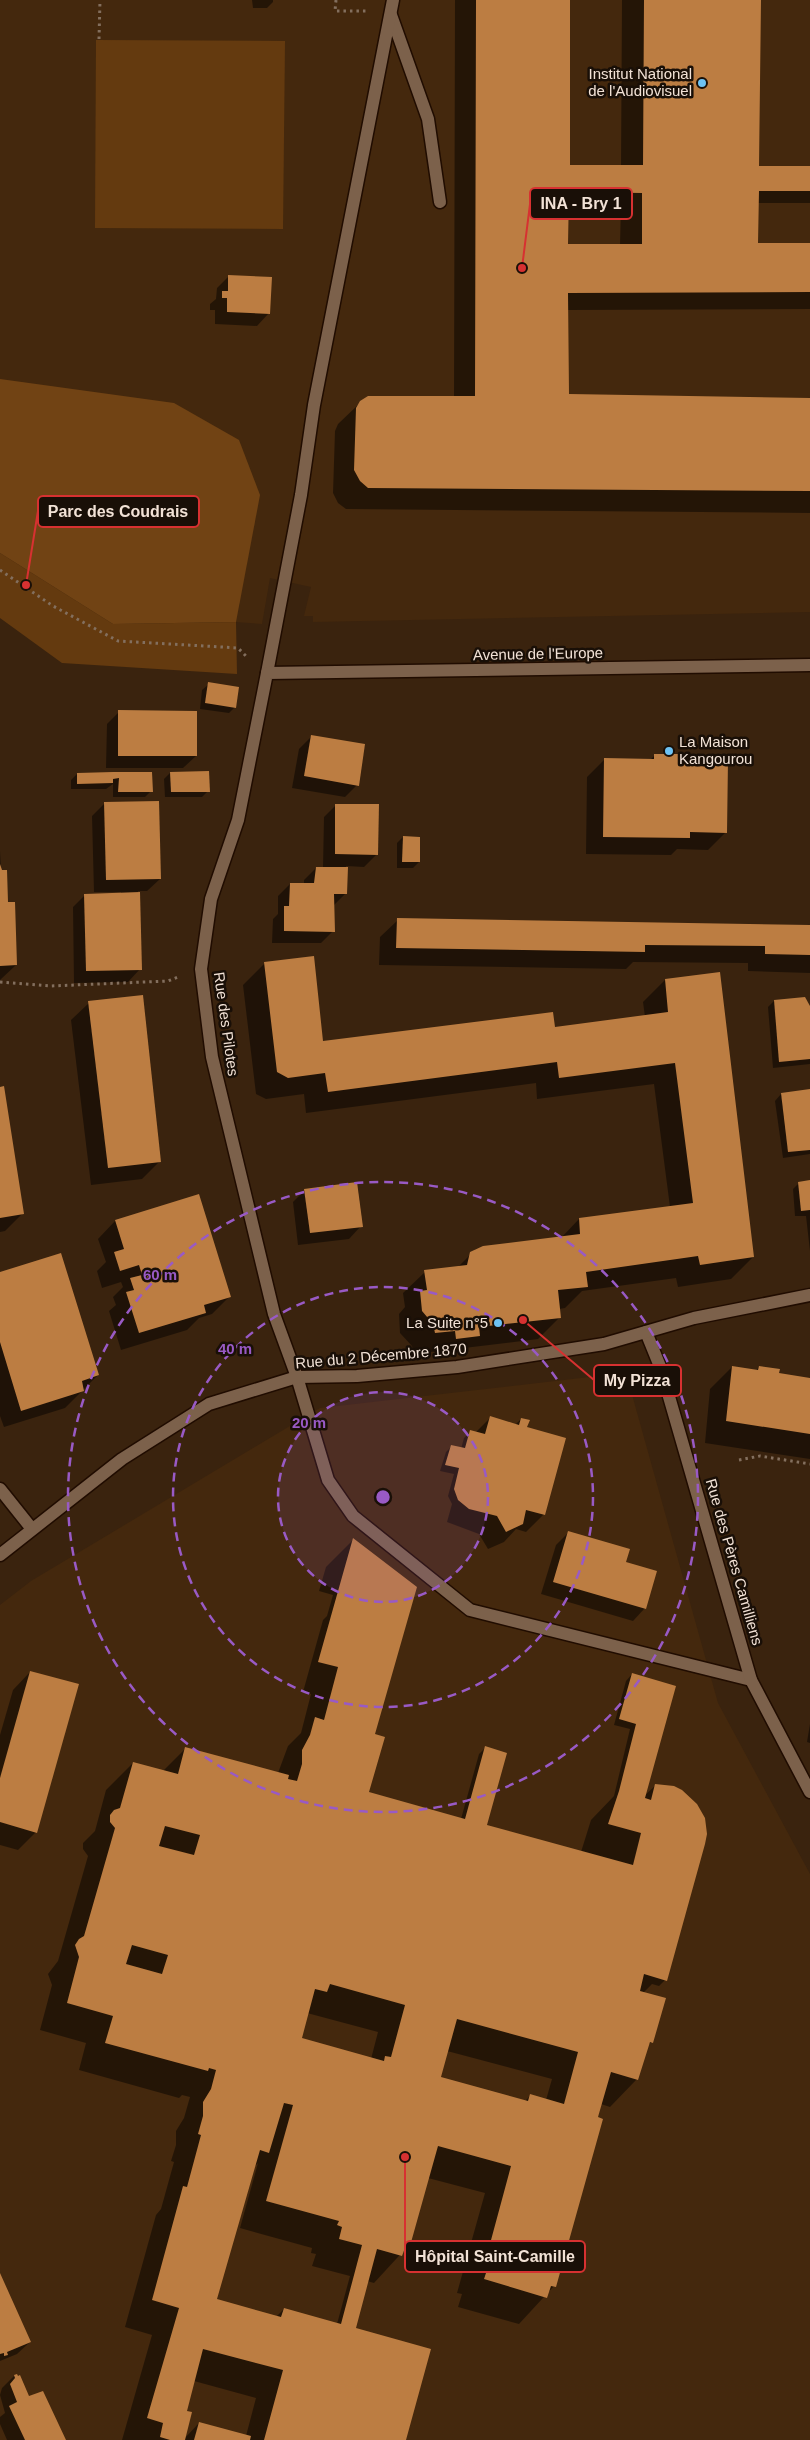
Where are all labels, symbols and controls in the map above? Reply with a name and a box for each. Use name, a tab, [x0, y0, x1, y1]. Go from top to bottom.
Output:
place label: Institut National de l'Audiovisuel	[588, 65, 692, 99]
marker: Institut National de l'Audiovisuel	[696, 77, 708, 89]
callout: INA - Bry 1	[530, 188, 632, 219]
text: INA - Bry 1	[540, 195, 622, 212]
callout: Parc des Coudrais	[38, 496, 199, 527]
text: Parc des Coudrais	[48, 503, 188, 520]
street label: Avenue de l'Europe	[473, 644, 603, 663]
place label: La Maison Kangourou	[679, 733, 752, 767]
marker: La Maison Kangourou	[663, 745, 675, 757]
street label: Rue des Pilotes	[211, 971, 242, 1077]
text: 60 m	[143, 1266, 177, 1283]
place label: La Suite n°5	[406, 1314, 488, 1331]
marker: La Suite n°5	[492, 1317, 504, 1329]
text: 40 m	[218, 1340, 252, 1357]
street label: Rue du 2 Décembre 1870	[295, 1340, 467, 1371]
callout: My Pizza	[594, 1365, 681, 1396]
text: My Pizza	[604, 1372, 670, 1389]
text: 20 m	[292, 1414, 326, 1431]
street label: Rue des Pères Camilliens	[703, 1477, 766, 1647]
centre of rings	[374, 1488, 392, 1506]
callout: Hôpital Saint-Camille	[405, 2241, 585, 2272]
text: Hôpital Saint-Camille	[415, 2248, 575, 2265]

